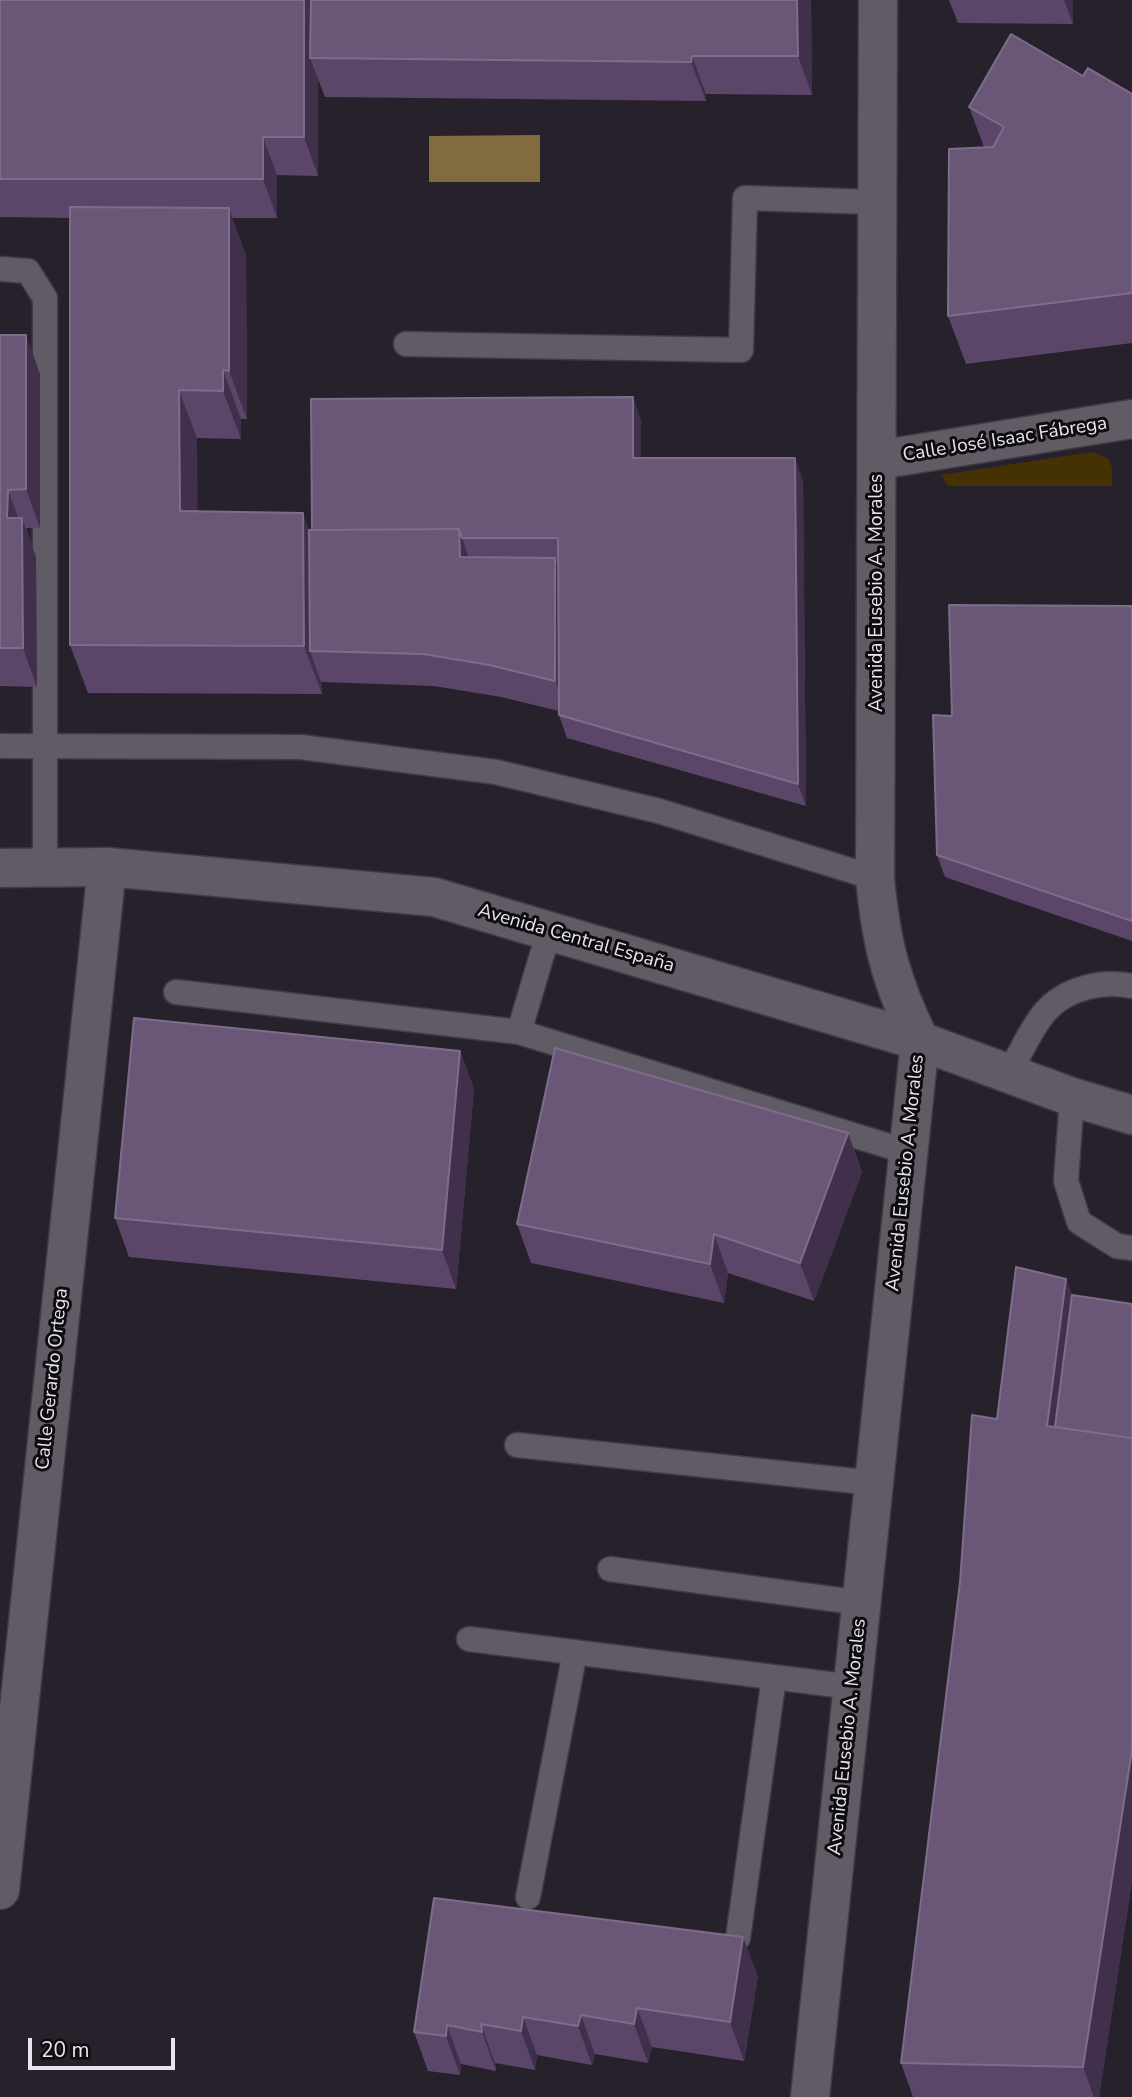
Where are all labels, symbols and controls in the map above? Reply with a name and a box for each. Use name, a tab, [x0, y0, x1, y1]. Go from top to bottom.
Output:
street label: Calle José Isaac Fábrega	[901, 413, 1109, 467]
street label: Avenida Eusebio A. Morales	[866, 474, 888, 712]
street label: Avenida Central España	[475, 900, 677, 978]
street label: Avenida Eusebio A. Morales	[882, 1053, 930, 1293]
street label: Calle Gerardo Ortega	[32, 1287, 74, 1471]
street label: Avenida Eusebio A. Morales	[824, 1617, 872, 1857]
scale bar	[32, 2024, 178, 2068]
text: 20 m	[41, 2036, 90, 2064]

